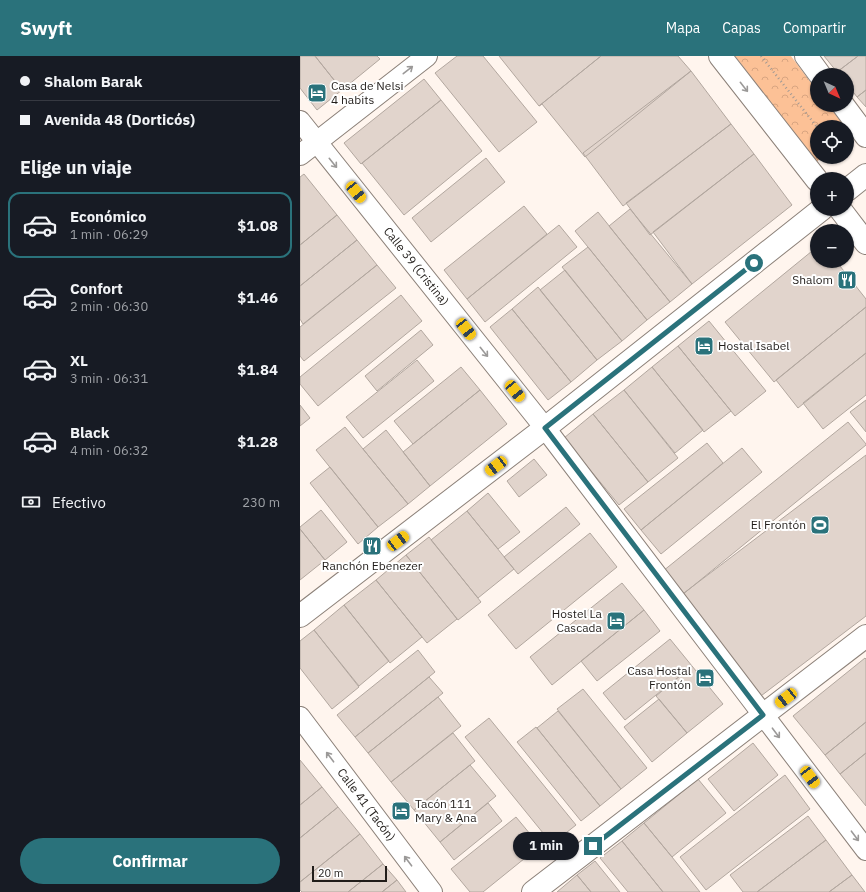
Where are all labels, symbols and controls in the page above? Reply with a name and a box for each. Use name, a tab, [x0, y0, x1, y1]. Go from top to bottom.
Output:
text: Swyft	[20, 16, 72, 40]
text: Mapa	[666, 19, 700, 37]
text: Capas	[722, 19, 761, 37]
text: Compartir	[783, 19, 846, 37]
one-way arrow	[403, 66, 414, 75]
north arrow	[810, 68, 854, 112]
map controls	[810, 68, 854, 268]
text: Shalom Barak	[44, 72, 142, 91]
place label: Casa de Nelsi 4 habits	[331, 78, 404, 107]
one-way arrow	[740, 81, 748, 92]
hotel icon: Casa de Nelsi 4 habits	[306, 82, 328, 104]
text: Avenida 48 (Dorticós)	[44, 110, 195, 129]
button: locate	[810, 120, 854, 164]
text: Elige un viaje	[20, 156, 132, 179]
one-way arrow	[329, 157, 337, 168]
button: +	[810, 172, 854, 216]
car	[344, 179, 368, 205]
icon: car	[22, 207, 58, 243]
text: Económico	[70, 207, 146, 226]
text: $1.08	[237, 216, 278, 235]
street label: Calle 39 (Cristina)	[381, 224, 452, 308]
button: −	[810, 224, 854, 268]
text: 1 min · 06:29	[70, 226, 148, 243]
route start	[745, 254, 763, 272]
restaurant icon: Shalom	[836, 269, 858, 291]
place label: Shalom	[792, 272, 833, 287]
icon: car	[22, 279, 58, 315]
text: Confort	[70, 279, 123, 298]
text: $1.46	[237, 288, 278, 307]
text: 2 min · 06:30	[70, 298, 148, 315]
car	[454, 316, 478, 342]
hotel icon: Hostal Isabel	[693, 335, 715, 357]
place label: Hostal Isabel	[718, 338, 790, 353]
one-way arrow	[480, 346, 488, 357]
icon: car	[22, 351, 58, 387]
text: XL	[70, 351, 88, 370]
text: $1.84	[237, 360, 278, 379]
text: 3 min · 06:31	[70, 370, 148, 387]
car	[503, 378, 527, 404]
icon: car	[22, 423, 58, 459]
text: Black	[70, 423, 110, 442]
text: $1.28	[237, 432, 278, 451]
text: 4 min · 06:32	[70, 442, 148, 459]
car	[483, 454, 509, 478]
icon: cash	[20, 491, 42, 513]
text: Efectivo	[52, 493, 106, 512]
text: 230 m	[242, 494, 280, 511]
sports icon: El Frontón	[809, 514, 831, 536]
place label: El Frontón	[751, 517, 806, 532]
car	[385, 529, 411, 553]
restaurant icon: Ranchón Ebenezer	[361, 535, 383, 557]
place label: Ranchón Ebenezer	[322, 558, 423, 573]
place label: Hostel La Cascada	[552, 606, 603, 635]
hotel icon: Hostel La Cascada	[605, 610, 627, 632]
place label: Casa Hostal Frontón	[627, 663, 691, 692]
hotel icon: Casa Hostal Frontón	[694, 667, 716, 689]
car	[773, 686, 799, 710]
one-way arrow	[772, 727, 780, 738]
one-way arrow	[326, 752, 334, 763]
car	[798, 764, 822, 790]
street label: Calle 41 (Tacón)	[334, 765, 399, 844]
place label: Tacón 111 Mary & Ana	[415, 796, 477, 825]
hotel icon: Tacón 111 Mary & Ana	[390, 800, 412, 822]
one-way arrow	[851, 830, 859, 841]
callout: 1 min	[513, 832, 579, 860]
text: 1 min	[529, 837, 563, 854]
route end	[584, 837, 602, 855]
button: Confirmar	[20, 838, 280, 884]
one-way arrow	[404, 855, 413, 866]
scale bar	[312, 864, 387, 883]
text: 20 m	[318, 866, 343, 880]

